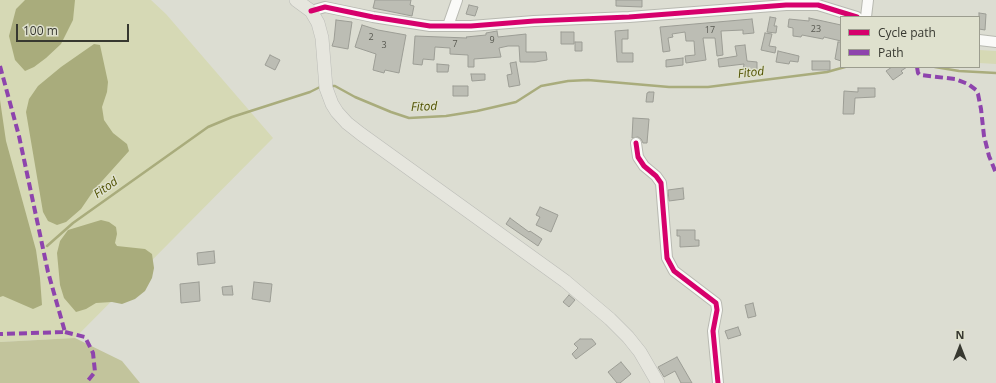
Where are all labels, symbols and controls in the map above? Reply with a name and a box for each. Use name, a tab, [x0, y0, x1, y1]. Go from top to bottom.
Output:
scale bar	[18, 16, 131, 42]
legend	[840, 16, 980, 68]
text: 100 m	[23, 22, 58, 39]
house number: 23	[811, 24, 821, 34]
text: Cycle path	[878, 24, 936, 41]
house number: 17	[705, 25, 715, 35]
house number: 2	[368, 32, 374, 42]
house number: 9	[489, 35, 495, 45]
house number: 7	[452, 39, 458, 49]
house number: 3	[381, 40, 387, 50]
text: Path	[878, 44, 904, 61]
water label: Fitod	[737, 64, 765, 82]
water label: Fitod	[411, 99, 437, 115]
water label: Fitod	[91, 175, 121, 201]
north arrow	[940, 327, 980, 367]
text: N	[956, 327, 964, 342]

